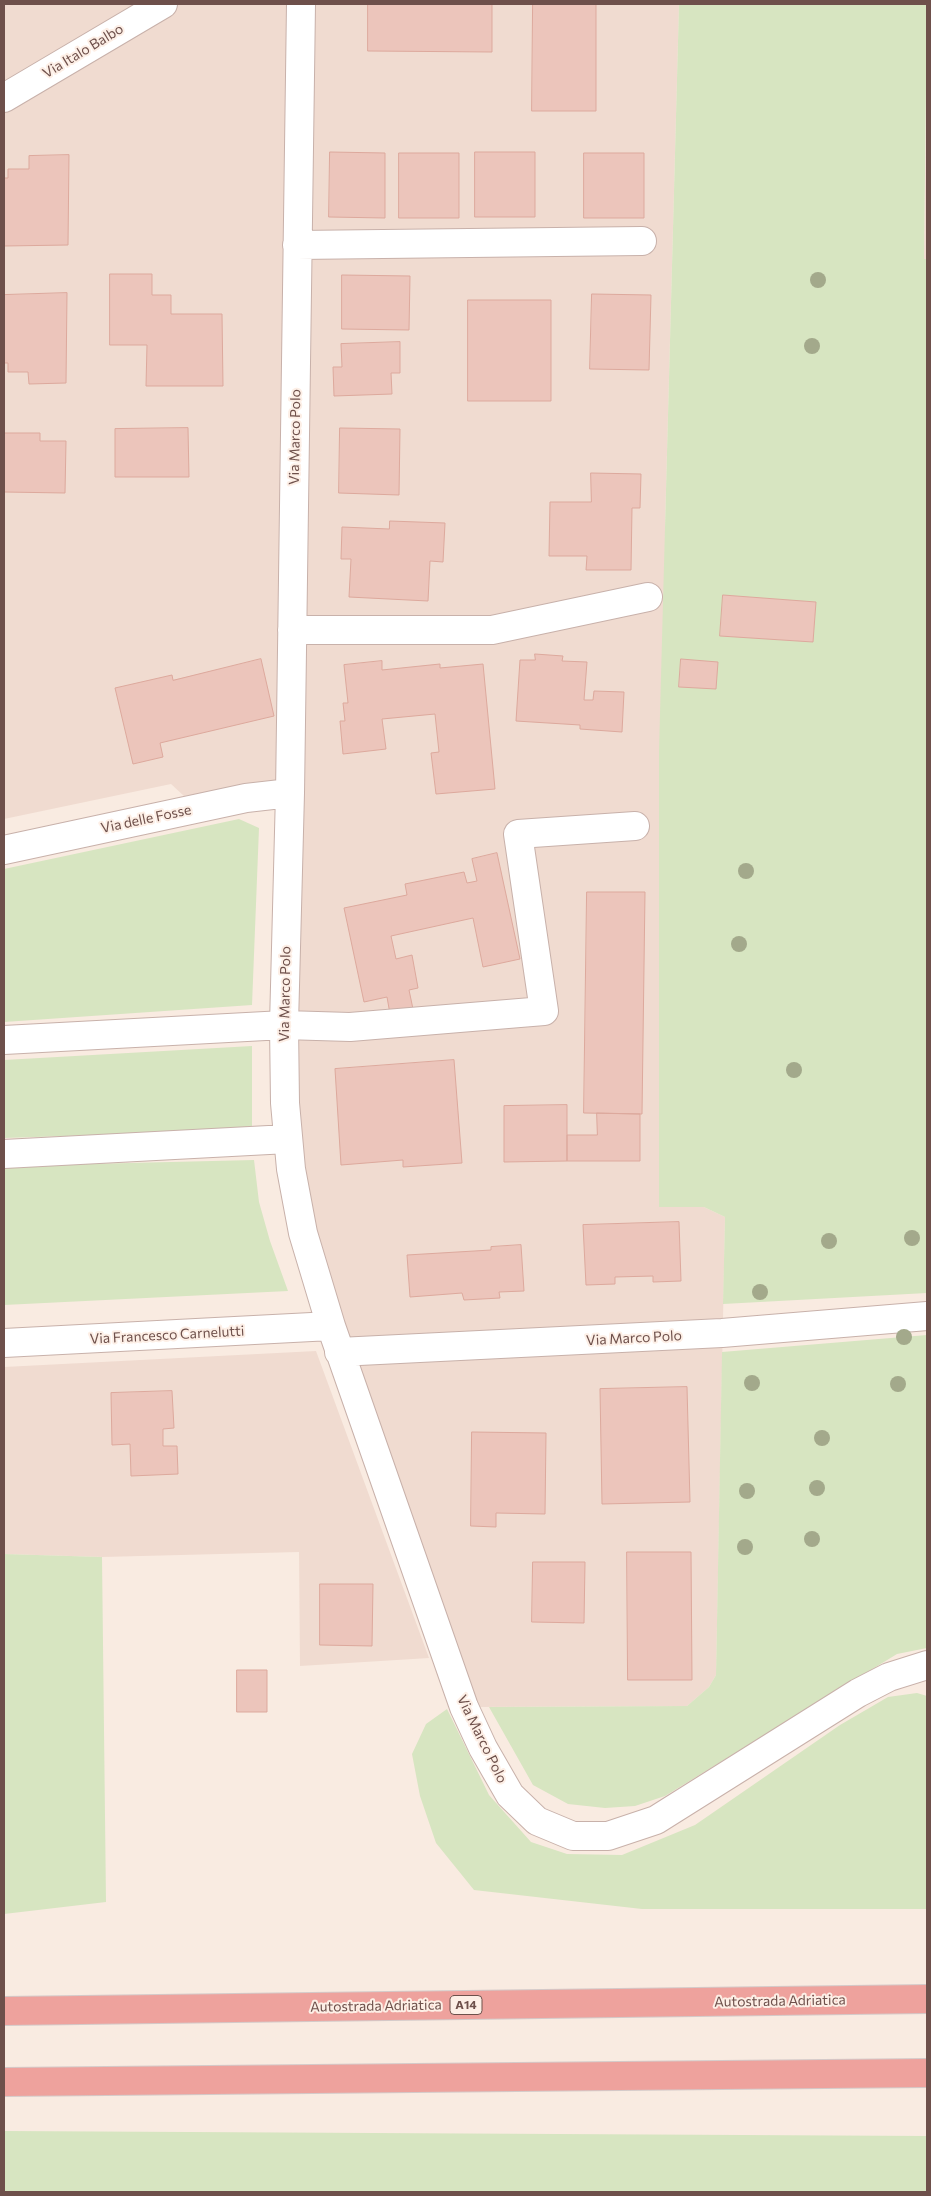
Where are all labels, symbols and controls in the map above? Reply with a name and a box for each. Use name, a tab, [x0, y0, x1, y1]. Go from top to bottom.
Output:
street label: Via Italo Balbo	[40, 20, 126, 82]
street label: Via Marco Polo	[286, 389, 304, 485]
street label: Via delle Fosse	[99, 801, 193, 837]
street label: Via Marco Polo	[276, 946, 294, 1042]
street label: Via Francesco Carnelutti	[89, 1323, 245, 1347]
street label: Via Marco Polo	[586, 1327, 682, 1349]
street label: Via Marco Polo	[453, 1692, 511, 1786]
street label: Autostrada Adriatica	[714, 1991, 846, 2011]
street label: Autostrada Adriatica	[310, 1996, 442, 2016]
road number: A14	[450, 1996, 482, 2014]

